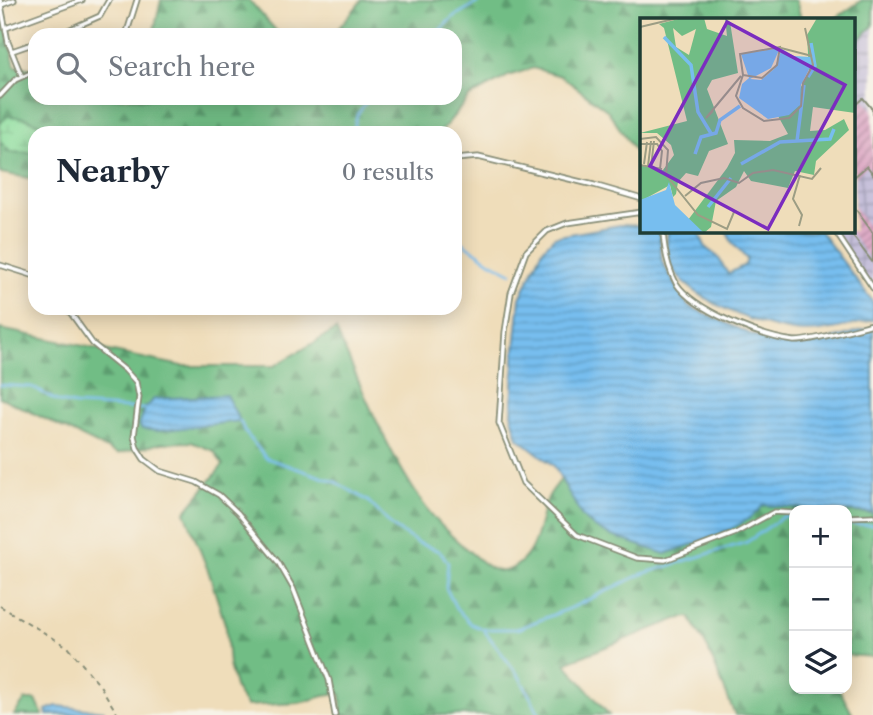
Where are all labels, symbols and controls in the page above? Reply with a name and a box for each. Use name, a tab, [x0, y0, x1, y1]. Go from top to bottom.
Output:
inset map	[640, 18, 856, 233]
search box	[28, 28, 462, 105]
icon: search	[52, 48, 90, 86]
text: Search here	[108, 51, 255, 83]
text: Nearby	[56, 153, 169, 190]
text: 0 results	[342, 158, 434, 186]
map controls	[789, 505, 852, 694]
button: +	[789, 505, 852, 568]
button: −	[789, 568, 852, 631]
button: layers	[789, 631, 852, 694]

